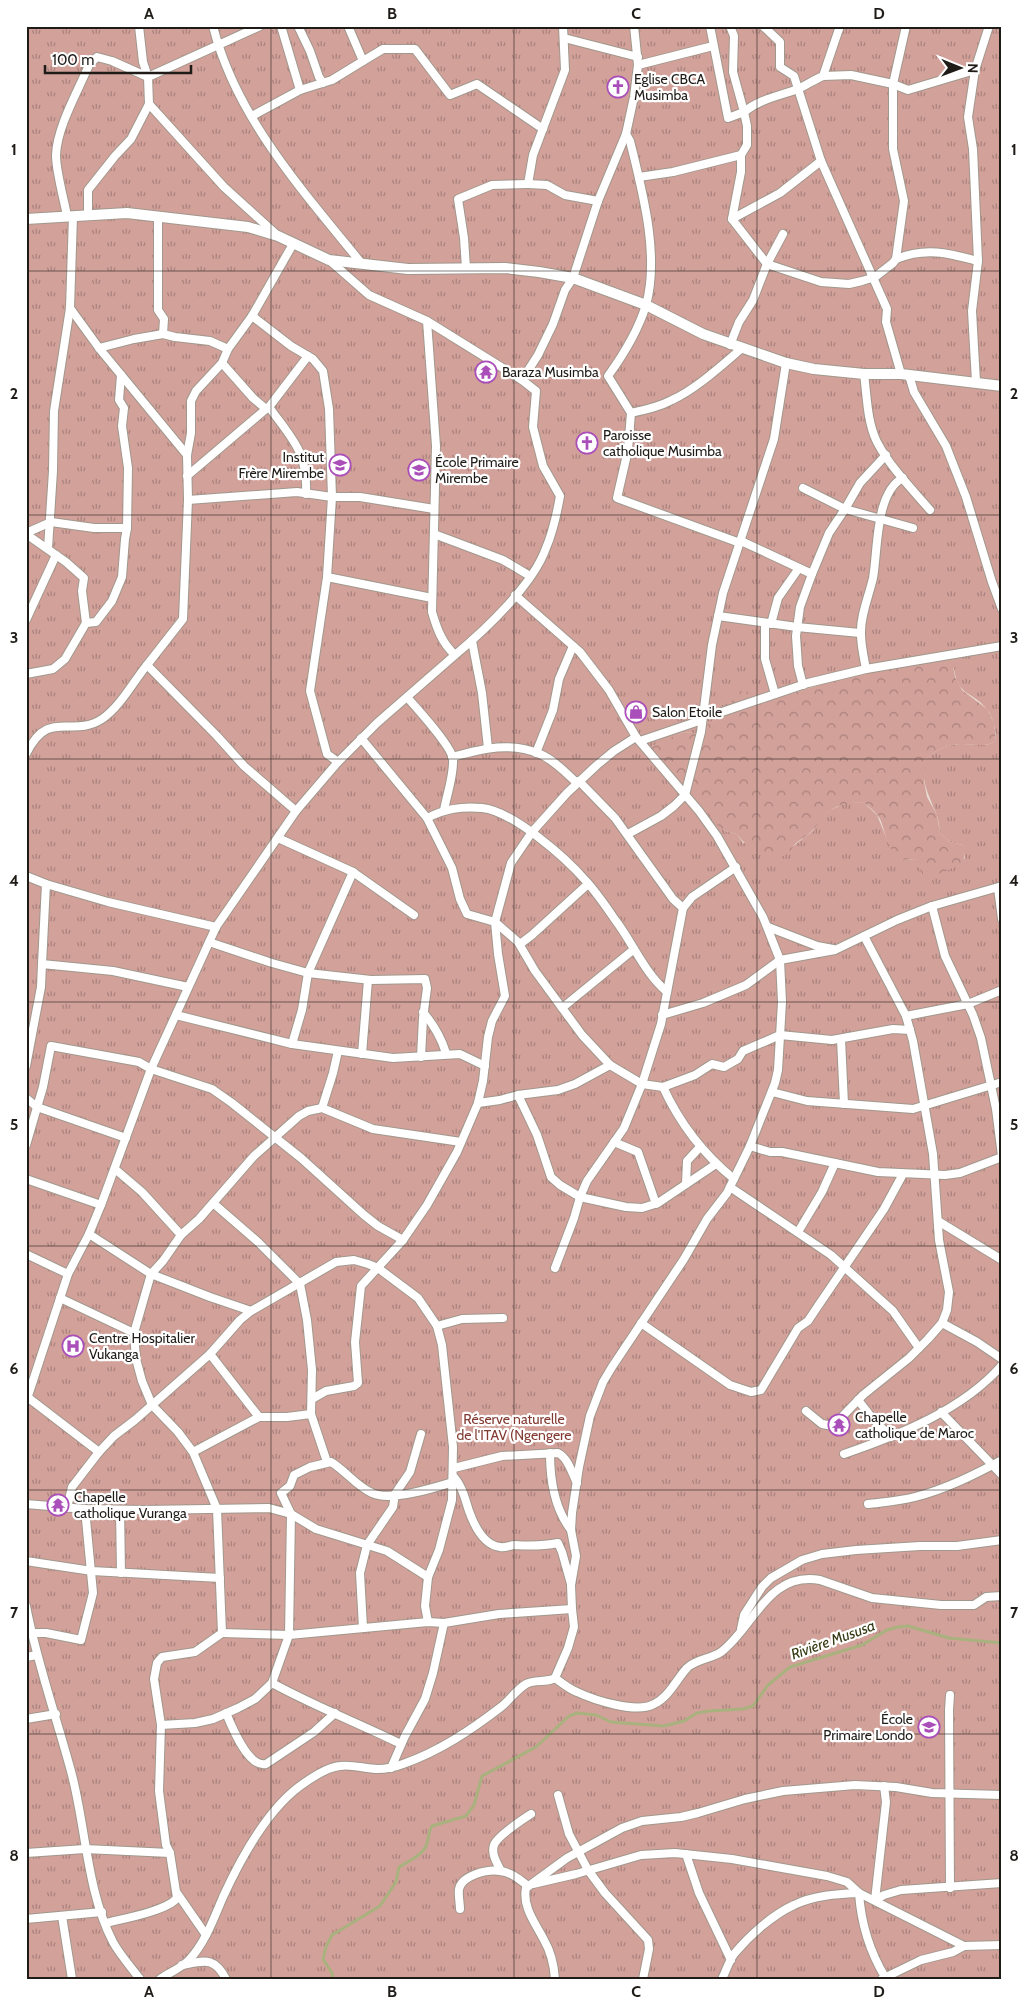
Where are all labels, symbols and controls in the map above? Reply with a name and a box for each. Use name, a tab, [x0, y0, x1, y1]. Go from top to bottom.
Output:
text: A	[144, 4, 154, 23]
text: B	[387, 4, 397, 23]
text: C	[631, 4, 641, 23]
text: D	[873, 4, 885, 23]
scale bar	[45, 42, 191, 74]
north arrow	[936, 42, 986, 92]
text: 100 m	[52, 51, 94, 69]
text: N	[964, 63, 982, 73]
place label: Eglise CBCA Musimba	[634, 70, 706, 104]
church icon: Eglise CBCA Musimba	[606, 75, 630, 99]
text: 1	[11, 140, 17, 159]
text: 1	[1011, 140, 1017, 159]
temple icon: Baraza Musimba	[474, 360, 498, 384]
place label: Baraza Musimba	[502, 363, 599, 381]
text: 2	[10, 384, 18, 403]
text: 2	[1010, 384, 1018, 403]
place label: Paroisse catholique Musimba	[603, 426, 722, 460]
church icon: Paroisse catholique Musimba	[575, 431, 599, 455]
place label: Institut Frère Mirembe	[239, 448, 324, 482]
school or university icon: Institut Frère Mirembe	[328, 453, 352, 477]
place label: École Primaire Mirembe	[435, 453, 519, 487]
school or university icon: École Primaire Mirembe	[407, 458, 431, 482]
text: 3	[10, 628, 18, 647]
text: 3	[1010, 628, 1018, 647]
shop icon: Salon Etoile	[624, 700, 648, 724]
place label: Salon Etoile	[652, 703, 722, 721]
text: 4	[9, 871, 19, 890]
text: 4	[1009, 871, 1019, 890]
text: 5	[10, 1115, 18, 1134]
text: 5	[1010, 1115, 1018, 1134]
place label: Centre Hospitalier Vukanga	[89, 1329, 195, 1363]
hospital icon: Centre Hospitalier Vukanga	[61, 1334, 85, 1358]
text: 6	[10, 1359, 19, 1378]
text: 6	[1010, 1359, 1019, 1378]
place label: Chapelle catholique de Maroc	[855, 1408, 974, 1442]
park label: Réserve naturelle de l'ITAV (Ngengere	[457, 1410, 571, 1444]
temple icon: Chapelle catholique de Maroc	[827, 1413, 851, 1437]
place label: Chapelle catholique Vuranga	[74, 1488, 187, 1522]
temple icon: Chapelle catholique Vuranga	[46, 1493, 70, 1517]
text: 7	[10, 1603, 19, 1622]
text: 7	[1010, 1603, 1019, 1622]
water label: Rivière Mususa	[788, 1616, 878, 1664]
place label: École Primaire Londo	[823, 1710, 913, 1744]
school or university icon: École Primaire Londo	[917, 1715, 941, 1739]
text: 8	[9, 1846, 19, 1865]
text: 8	[1009, 1846, 1019, 1865]
text: A	[144, 1982, 154, 2001]
text: B	[387, 1982, 397, 2001]
text: C	[631, 1982, 641, 2001]
text: D	[873, 1982, 885, 2001]

